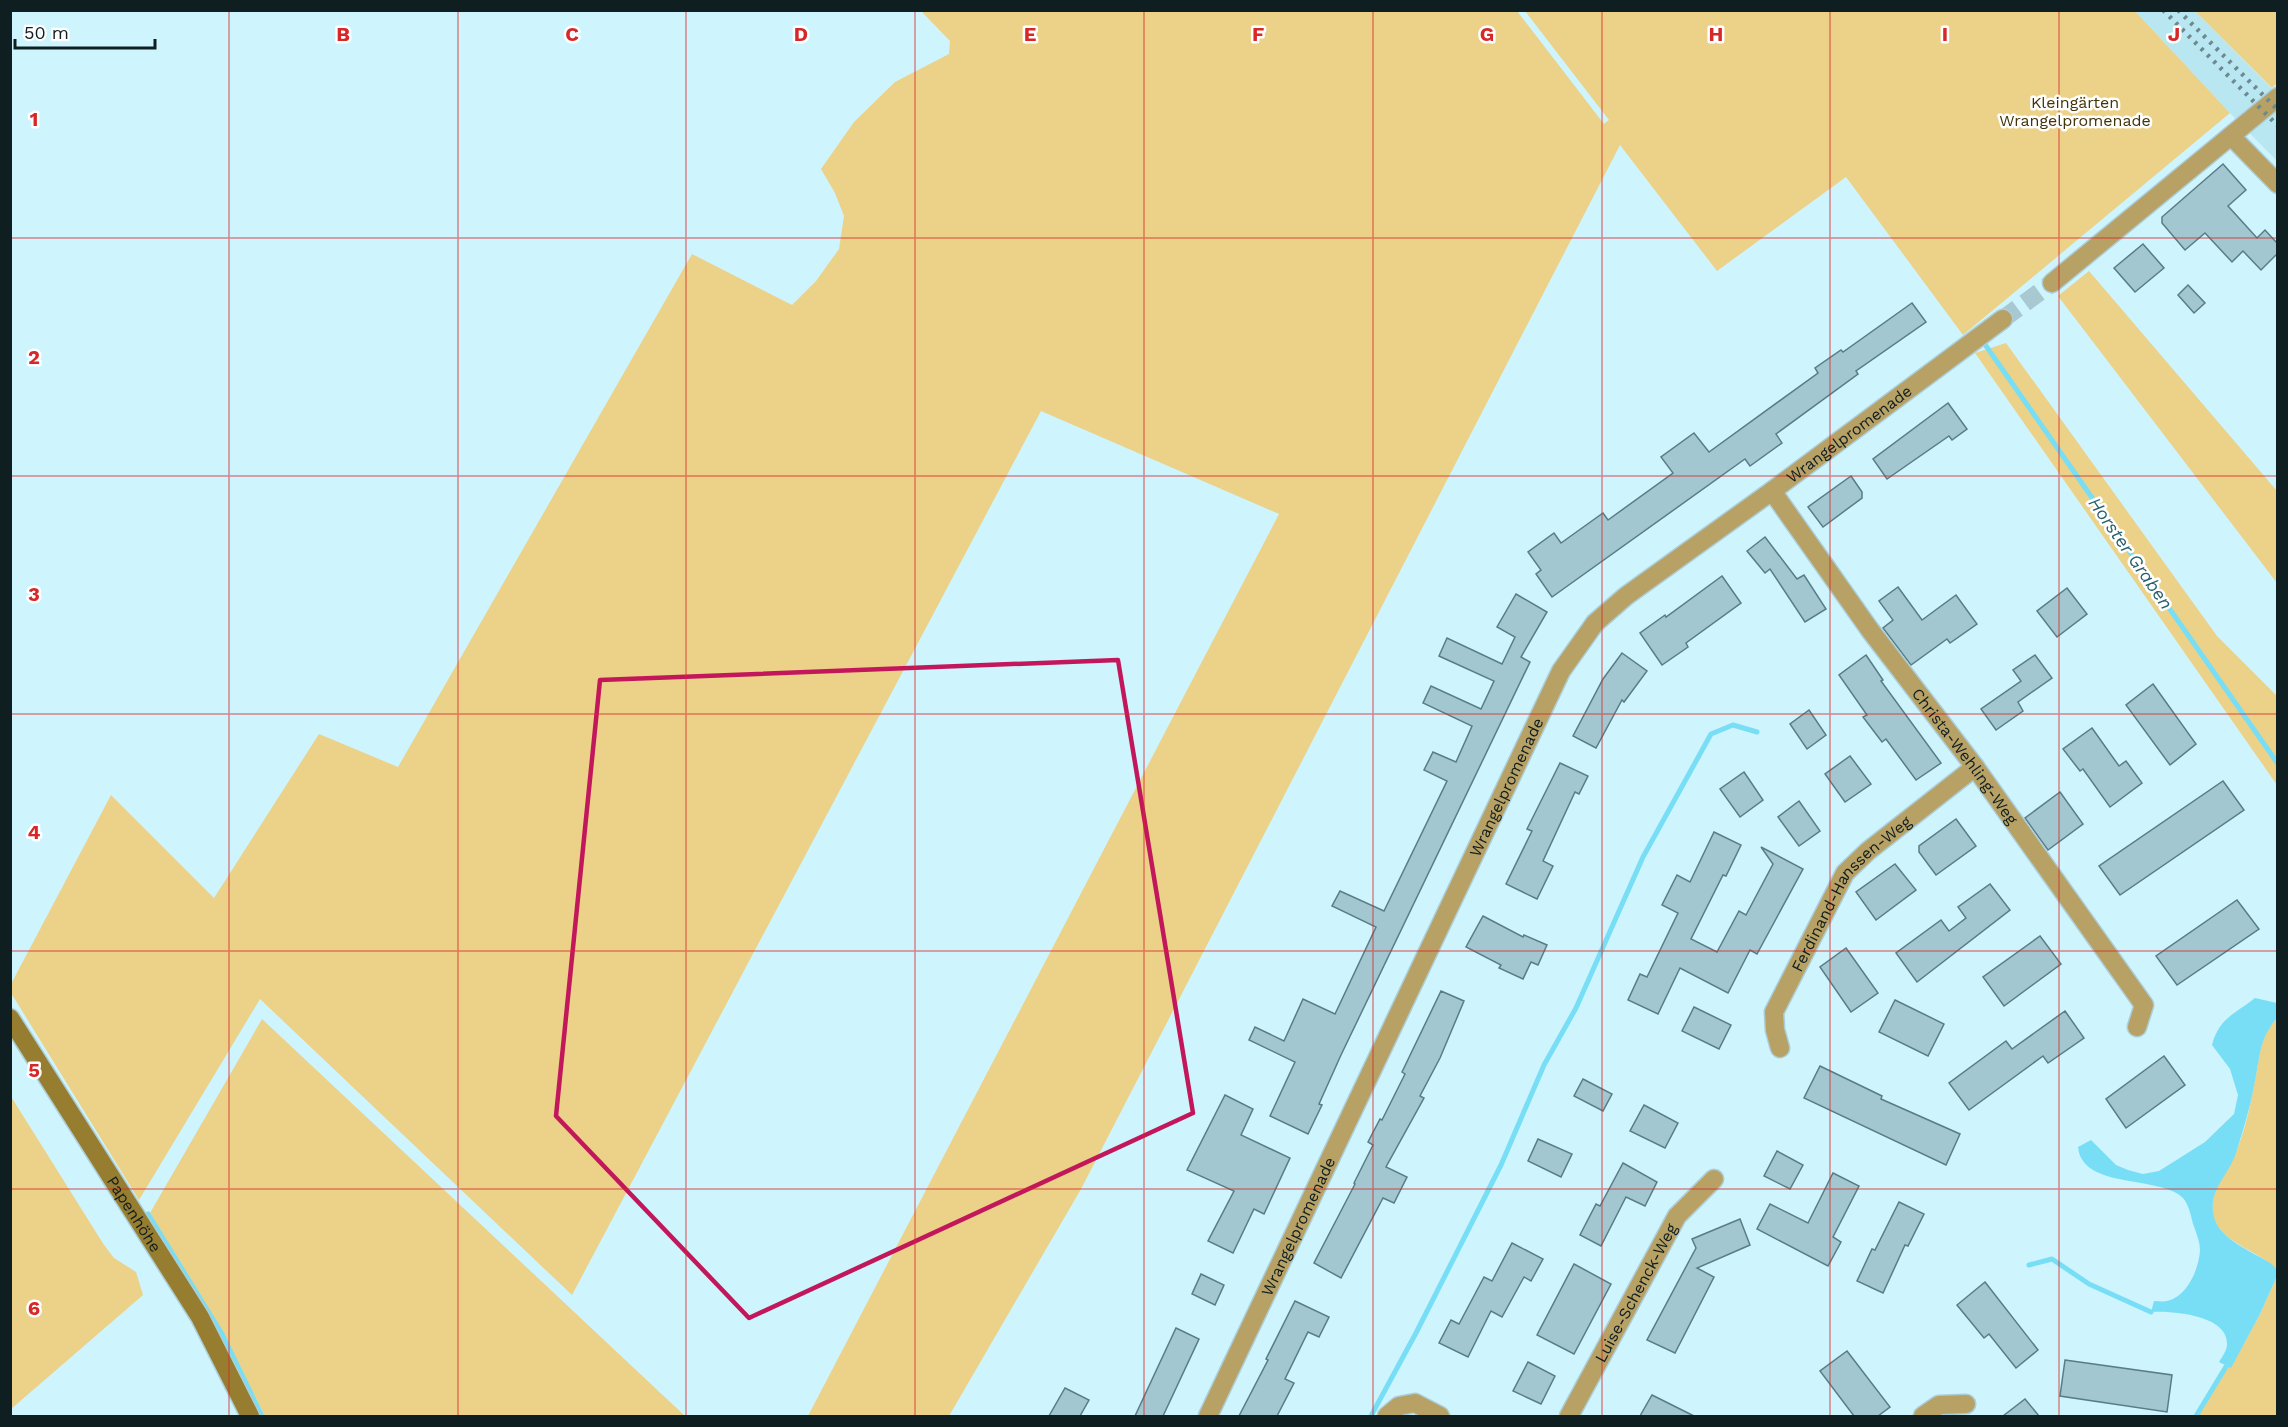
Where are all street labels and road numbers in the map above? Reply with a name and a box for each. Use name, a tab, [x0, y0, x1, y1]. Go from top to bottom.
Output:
street label: Wrangelpromenade	[1782, 381, 1915, 487]
street label: Christa-Wehling-Weg	[1908, 684, 2022, 828]
street label: Wrangelpromenade	[1465, 714, 1547, 860]
street label: Ferdinand-Hanssen-Weg	[1787, 811, 1915, 975]
street label: Wrangelpromenade	[1257, 1154, 1339, 1299]
street label: Papenhöhe	[103, 1172, 166, 1255]
street label: Luise-Schenck-Weg	[1590, 1220, 1681, 1365]

